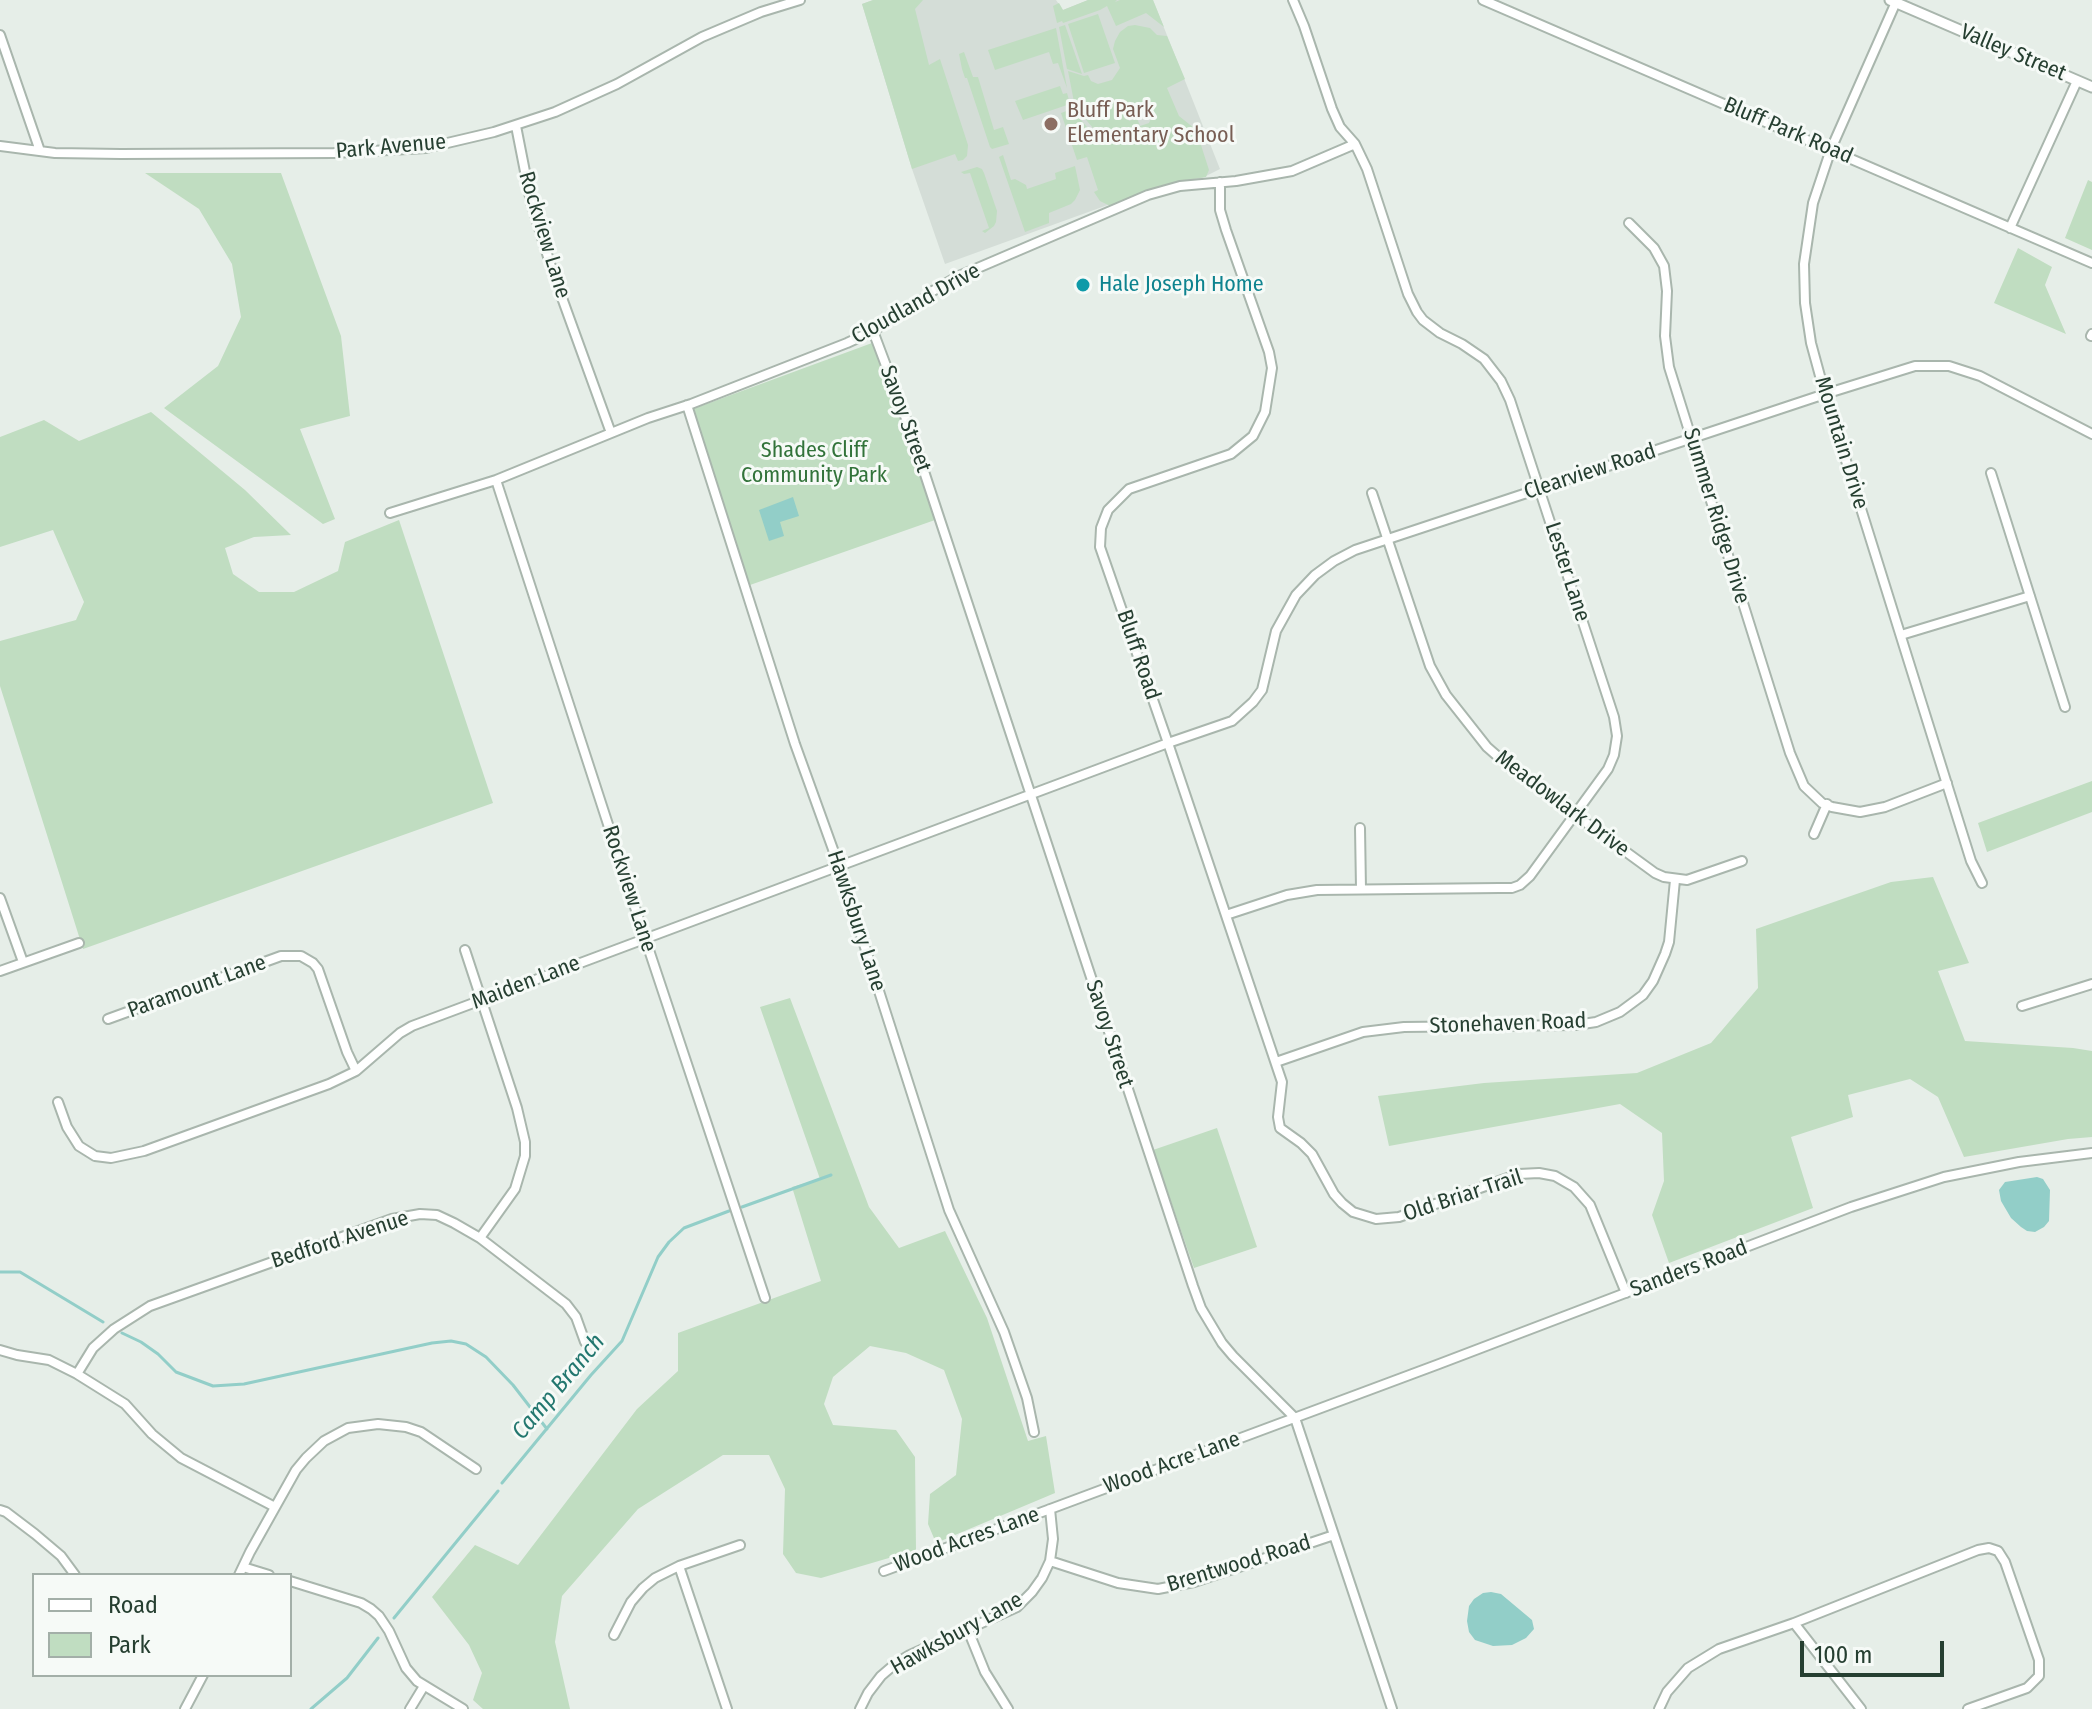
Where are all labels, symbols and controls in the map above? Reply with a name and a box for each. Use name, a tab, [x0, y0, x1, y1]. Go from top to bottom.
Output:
street label: Valley Street	[1956, 19, 2070, 87]
street label: Bluff Park Road	[1719, 92, 1857, 170]
place label: Bluff Park Elementary School	[1067, 98, 1234, 150]
marker: Bluff Park Elementary School	[1042, 115, 1060, 133]
street label: Park Avenue	[335, 129, 447, 165]
street label: Rockview Lane	[512, 168, 576, 302]
street label: Cloudland Drive	[847, 258, 985, 350]
place label: Hale Joseph Home	[1099, 272, 1264, 298]
marker: Hale Joseph Home	[1074, 276, 1092, 294]
street label: Savoy Street	[874, 362, 936, 476]
street label: Mountain Drive	[1808, 374, 1874, 512]
street label: Summer Ridge Drive	[1677, 425, 1755, 607]
park label: Shades Cliff Community Park	[741, 438, 887, 490]
street label: Clearview Road	[1521, 438, 1659, 506]
street label: Lester Lane	[1539, 519, 1595, 625]
street label: Bluff Road	[1110, 606, 1166, 704]
street label: Meadowlark Drive	[1490, 745, 1634, 863]
street label: Rockview Lane	[596, 822, 662, 956]
street label: Hawksbury Lane	[821, 847, 891, 995]
street label: Paramount Lane	[124, 950, 270, 1024]
street label: Maiden Lane	[468, 950, 584, 1016]
street label: Savoy Street	[1079, 977, 1139, 1091]
street label: Stonehaven Road	[1429, 1008, 1587, 1040]
street label: Old Briar Trail	[1400, 1164, 1526, 1228]
street label: Bedford Avenue	[268, 1205, 412, 1275]
street label: Sanders Road	[1627, 1235, 1751, 1303]
water label: Camp Branch	[506, 1328, 612, 1446]
street label: Wood Acre Lane	[1100, 1426, 1244, 1500]
street label: Wood Acres Lane	[891, 1501, 1043, 1579]
street label: Brentwood Road	[1164, 1530, 1314, 1598]
legend	[32, 1573, 292, 1677]
street label: Hawksbury Lane	[886, 1587, 1028, 1681]
text: Road	[108, 1591, 158, 1619]
scale bar	[1804, 1625, 1948, 1675]
text: Park	[108, 1631, 151, 1659]
text: 100 m	[1814, 1641, 1872, 1669]

